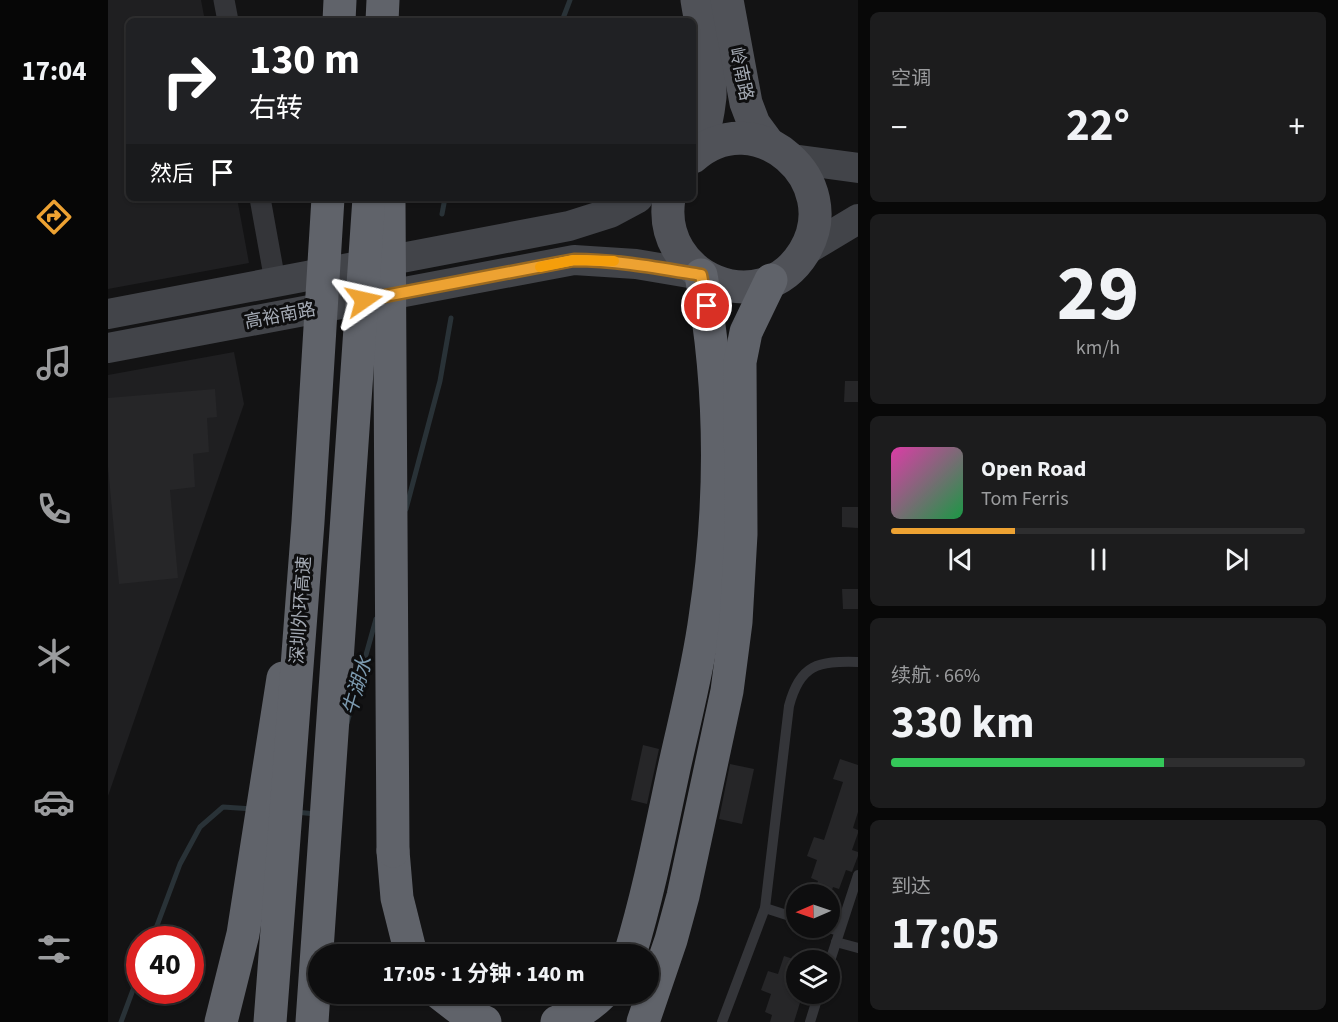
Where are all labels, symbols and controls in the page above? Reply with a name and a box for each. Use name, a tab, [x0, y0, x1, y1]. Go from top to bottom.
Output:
text: 130 m	[249, 30, 360, 90]
icon: right	[150, 42, 228, 120]
street label: 岭南路	[723, 45, 759, 103]
text: 17:04	[21, 52, 87, 91]
text: 空调	[891, 65, 931, 93]
text: 右转	[249, 89, 303, 128]
text: 22°	[1066, 94, 1130, 158]
text: −	[891, 104, 907, 151]
text: +	[1289, 104, 1305, 151]
icon: arrive	[206, 156, 239, 189]
text: 然后	[150, 158, 194, 190]
icon: directions	[33, 196, 75, 238]
text: 29	[1057, 239, 1139, 350]
position arrow	[332, 268, 396, 332]
pin	[681, 280, 732, 331]
icon: arrive	[690, 289, 723, 322]
street label: 高裕南路	[242, 297, 318, 335]
text: km/h	[1076, 334, 1120, 362]
icon: music	[33, 342, 75, 384]
text: Open Road	[981, 453, 1086, 485]
text: Tom Ferris	[981, 485, 1069, 513]
icon: phone	[33, 488, 75, 530]
icon: previous	[944, 543, 977, 576]
icon: pause	[1082, 543, 1115, 576]
icon: next	[1220, 543, 1253, 576]
street label: 深圳外环高速	[285, 555, 317, 665]
icon: climate	[33, 635, 75, 677]
water label: 牛湖水	[336, 652, 380, 719]
text: 续航 · 66%	[891, 662, 980, 690]
text: 330 km	[891, 691, 1035, 755]
icon: car	[33, 781, 75, 823]
text: 到达	[891, 873, 931, 901]
north arrow	[786, 884, 840, 938]
map controls	[786, 884, 840, 1004]
text: 17:05	[891, 902, 1000, 966]
speed limit sign: 40	[126, 926, 204, 1004]
icon: filters	[33, 928, 75, 970]
button: layers	[786, 950, 840, 1004]
text: 17:05 · 1 分钟 · 140 m	[383, 958, 584, 990]

